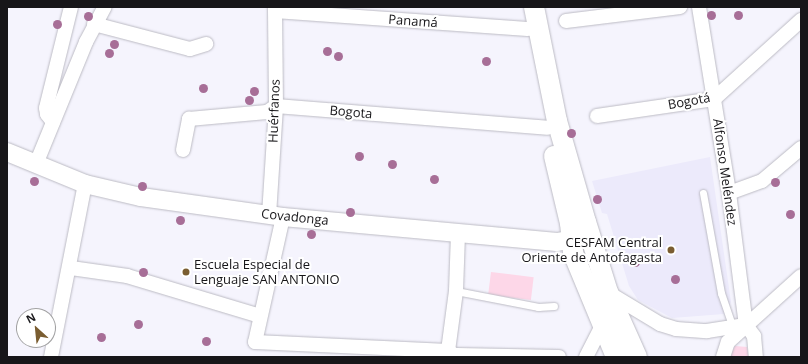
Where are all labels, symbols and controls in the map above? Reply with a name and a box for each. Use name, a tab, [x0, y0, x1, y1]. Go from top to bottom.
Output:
street label: Panamá	[388, 11, 438, 31]
street label: Huérfanos	[265, 79, 283, 143]
street label: Bogotá	[666, 90, 712, 112]
street label: Bogota	[329, 102, 373, 122]
street label: Alfonso Meléndez	[710, 117, 740, 227]
street label: Covadonga	[260, 206, 330, 228]
place label: CESFAM Central Oriente de Antofagasta	[522, 235, 662, 266]
marker: CESFAM Central Oriente de Antofagasta	[665, 244, 677, 256]
place label: Escuela Especial de Lenguaje SAN ANTONIO	[194, 257, 340, 288]
marker: Escuela Especial de Lenguaje SAN ANTONIO	[181, 267, 191, 277]
north arrow	[16, 308, 56, 348]
text: N	[23, 309, 38, 326]

